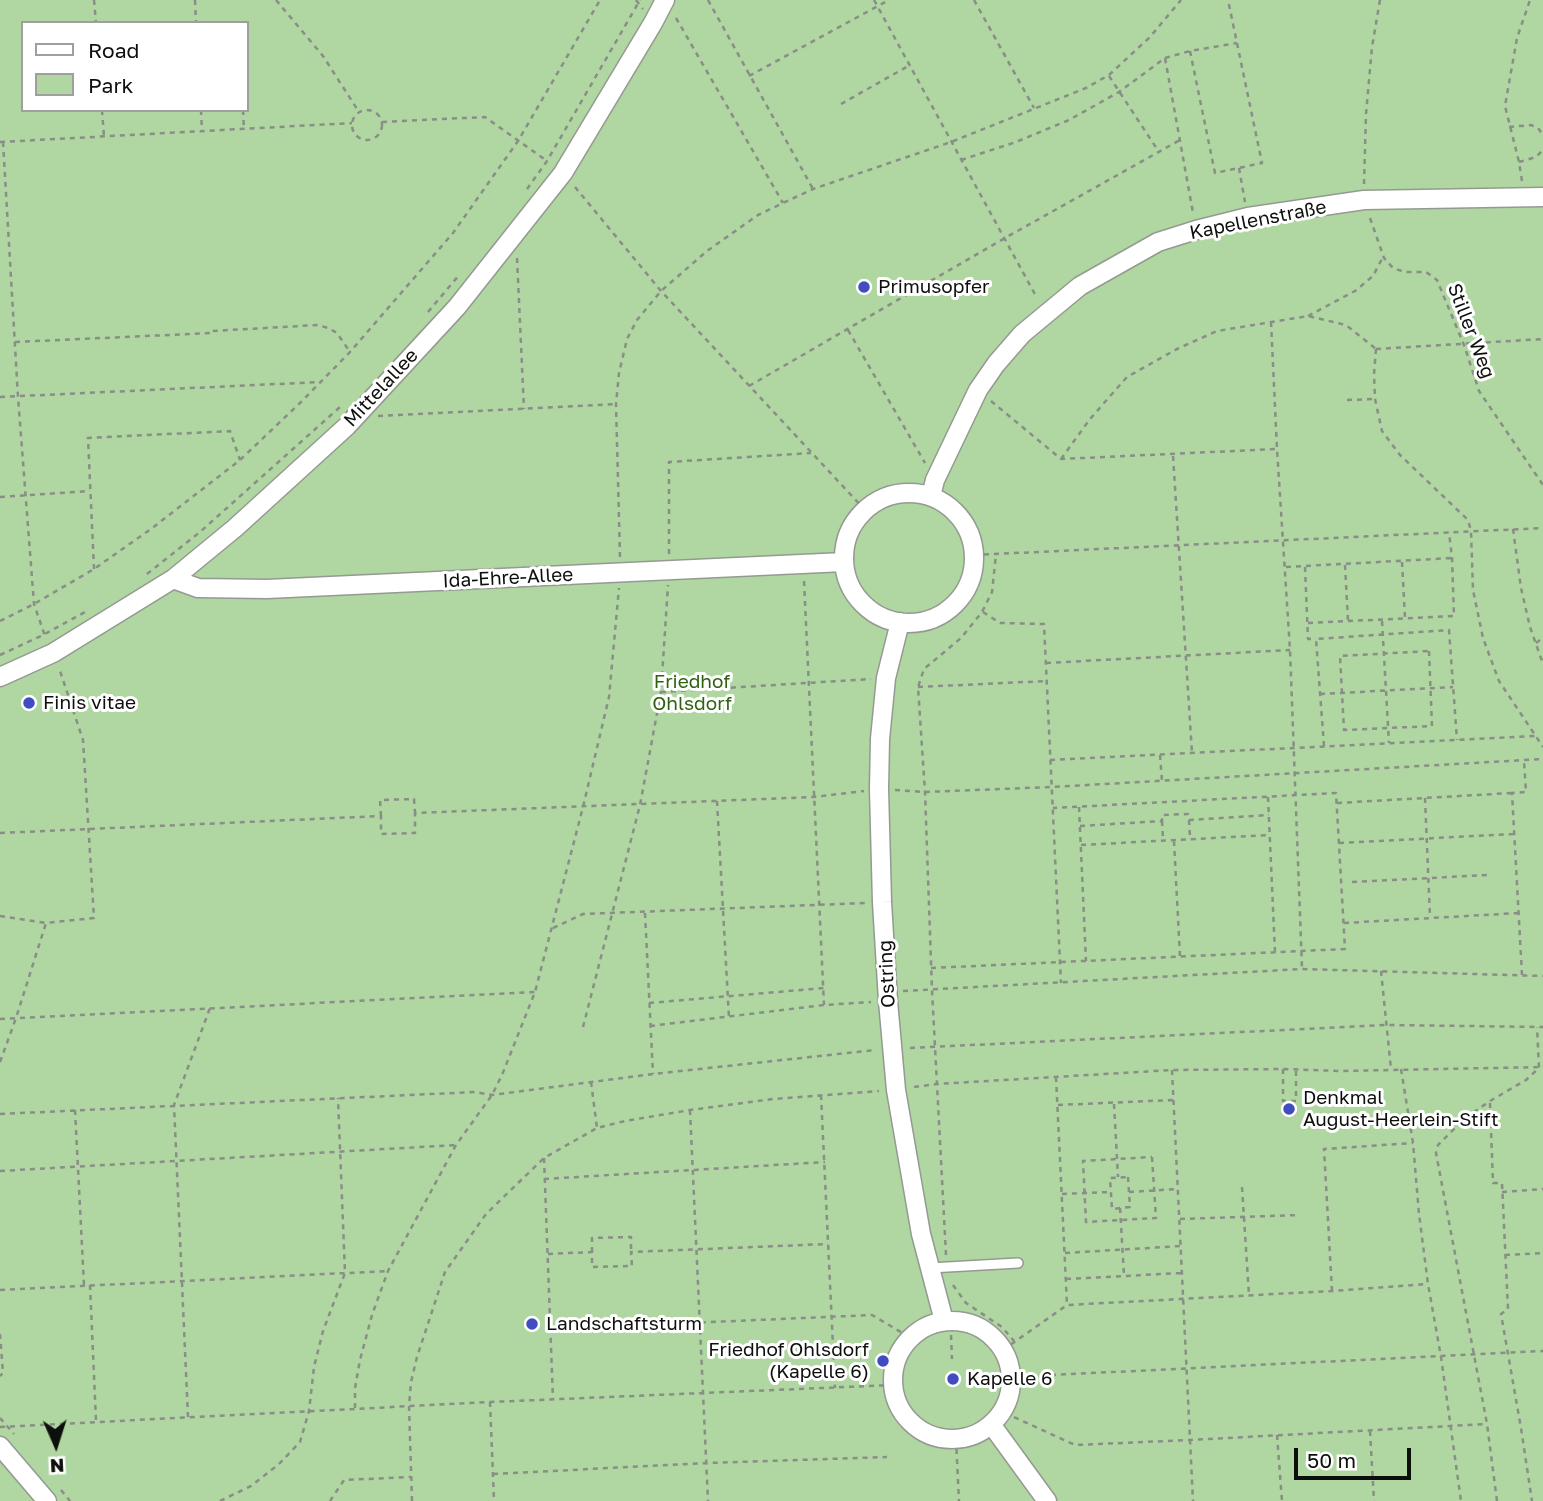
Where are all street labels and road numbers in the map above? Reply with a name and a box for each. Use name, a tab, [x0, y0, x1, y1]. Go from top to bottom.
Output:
street label: Kapellenstraße	[1188, 196, 1328, 244]
street label: Stiller Weg	[1442, 280, 1500, 382]
street label: Mittelallee	[339, 344, 423, 432]
street label: Ida-Ehre-Allee	[442, 563, 574, 593]
street label: Ostring	[874, 940, 900, 1008]

